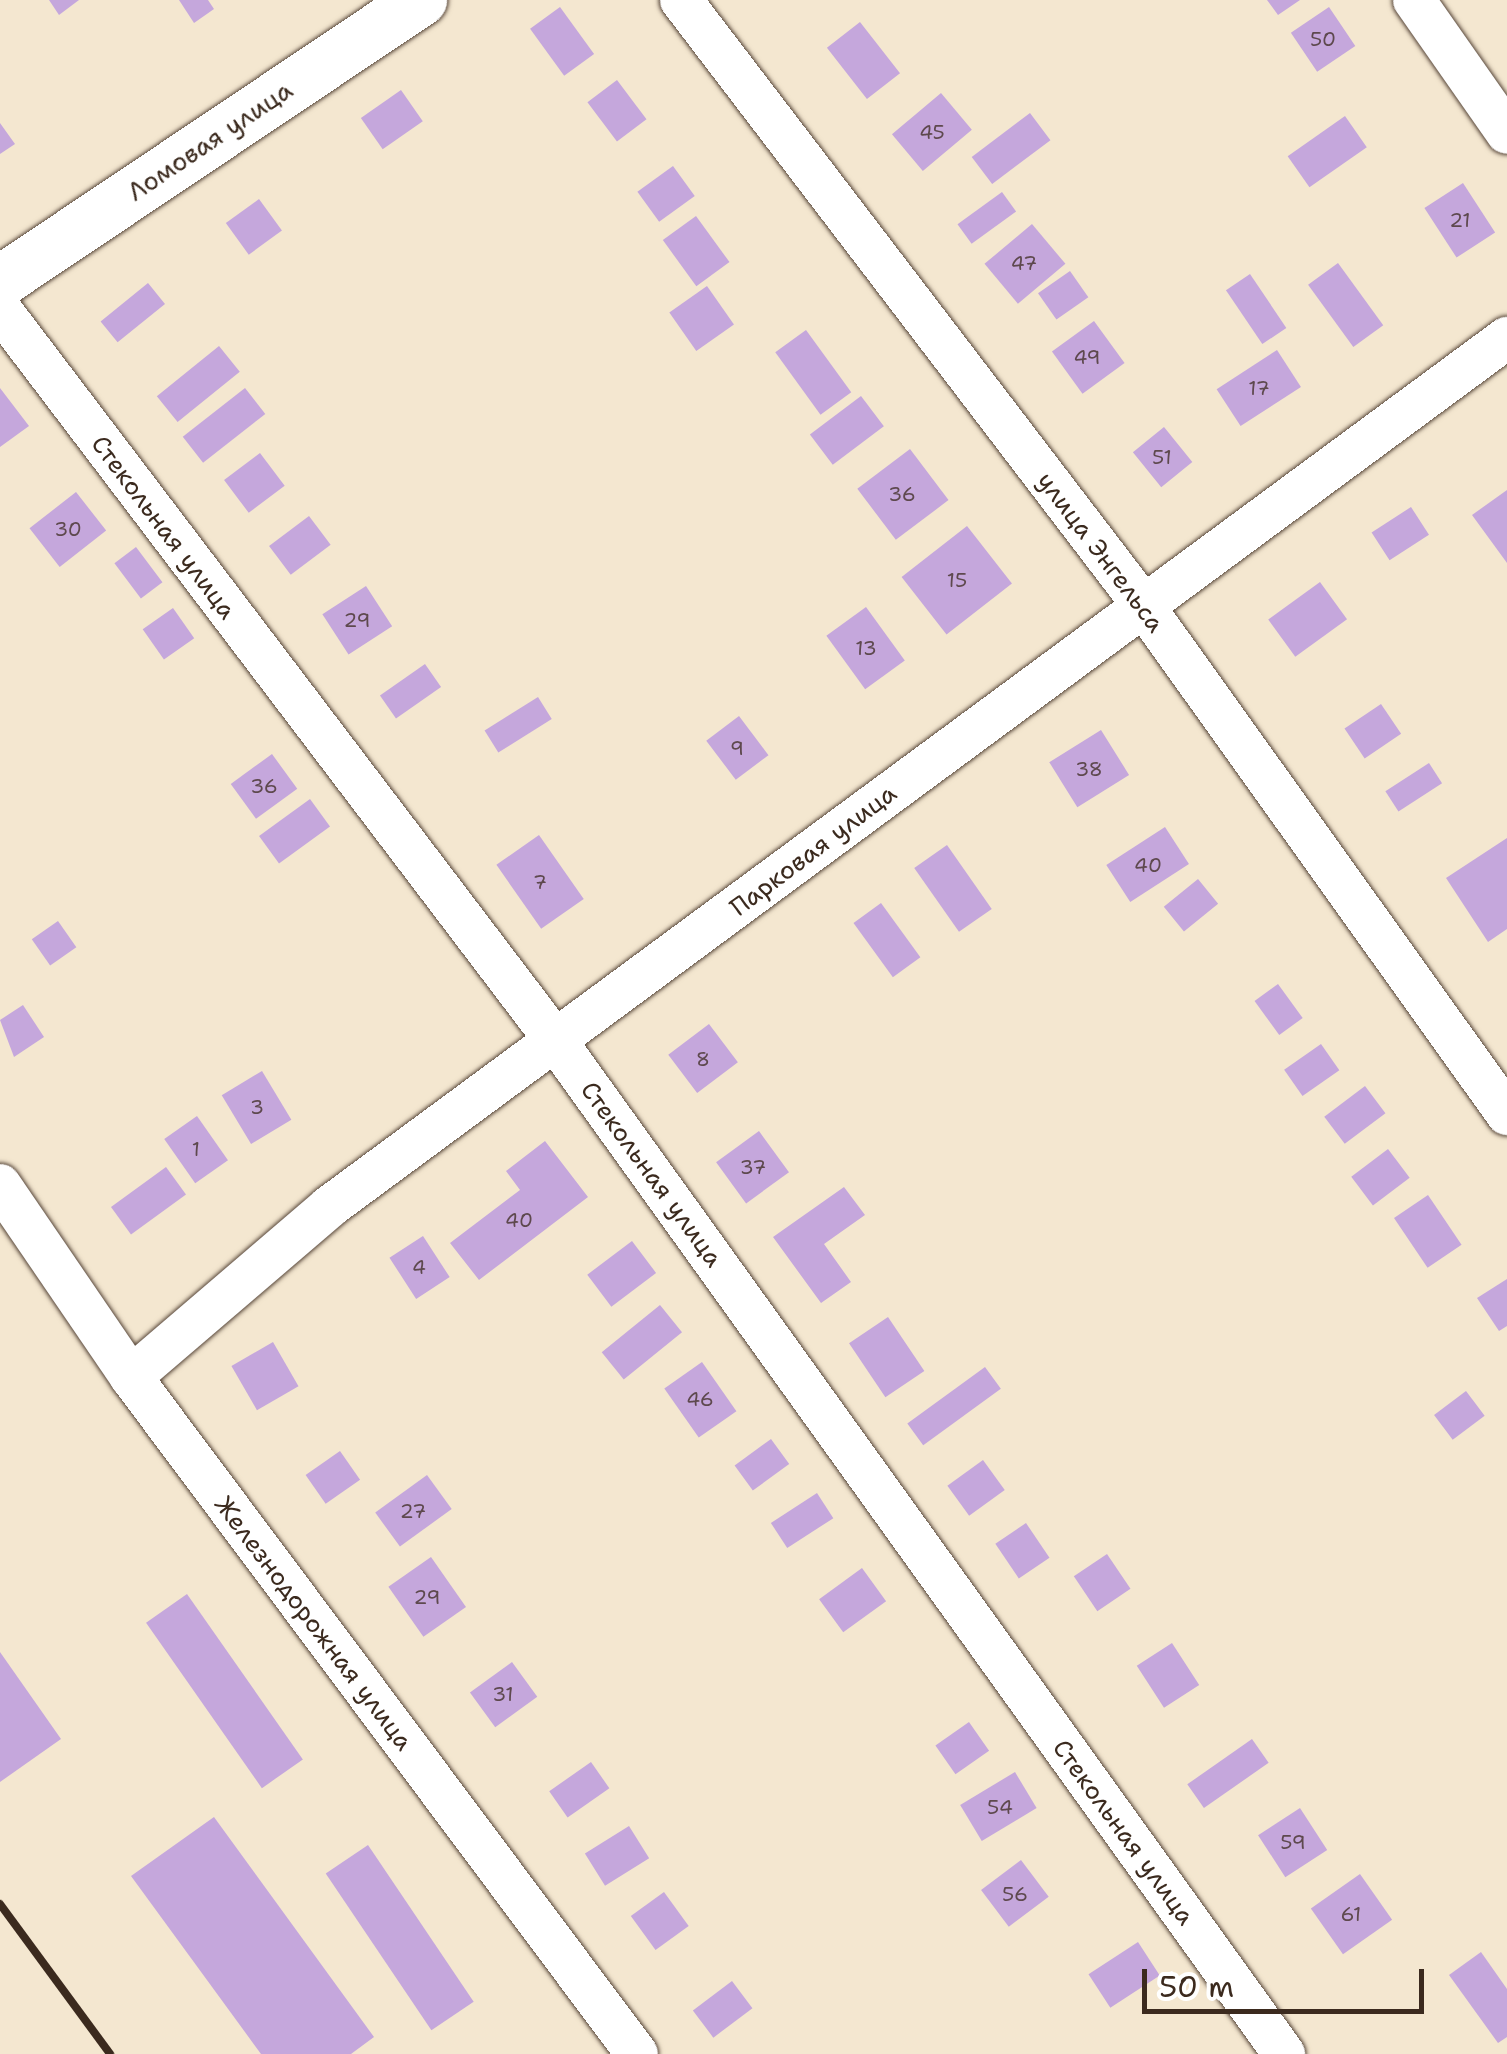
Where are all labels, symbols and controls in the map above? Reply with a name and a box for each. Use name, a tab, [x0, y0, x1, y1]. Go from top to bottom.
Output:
house number: 50	[1310, 27, 1336, 51]
street label: Ломовая улица	[122, 75, 298, 207]
house number: 45	[919, 120, 945, 144]
house number: 21	[1449, 208, 1471, 232]
house number: 47	[1011, 251, 1037, 275]
house number: 49	[1073, 345, 1101, 369]
house number: 17	[1248, 376, 1270, 400]
street label: Стекольная улица	[85, 429, 243, 625]
house number: 51	[1152, 445, 1172, 469]
street label: улица Энгельса	[1031, 466, 1171, 638]
house number: 36	[888, 482, 916, 506]
house number: 30	[54, 517, 82, 541]
house number: 15	[947, 568, 967, 592]
house number: 29	[344, 608, 370, 632]
house number: 13	[855, 636, 877, 660]
house number: 9	[730, 736, 744, 760]
house number: 38	[1075, 757, 1103, 781]
house number: 36	[250, 774, 278, 798]
street label: Парковая улица	[724, 778, 902, 922]
house number: 40	[1134, 853, 1162, 877]
house number: 7	[533, 870, 547, 894]
house number: 8	[696, 1047, 710, 1071]
street label: Стекольная улица	[575, 1075, 729, 1273]
house number: 3	[250, 1095, 264, 1119]
house number: 1	[192, 1137, 200, 1161]
house number: 37	[740, 1155, 766, 1179]
house number: 40	[505, 1208, 533, 1232]
house number: 4	[412, 1255, 426, 1279]
house number: 46	[686, 1387, 714, 1411]
street label: Железнодорожная улица	[209, 1490, 419, 1756]
house number: 27	[400, 1499, 426, 1523]
house number: 29	[414, 1585, 440, 1609]
house number: 31	[492, 1682, 514, 1706]
street label: Стекольная улица	[1047, 1733, 1201, 1931]
house number: 54	[987, 1795, 1013, 1819]
house number: 59	[1280, 1830, 1306, 1854]
house number: 56	[1002, 1882, 1028, 1906]
house number: 61	[1341, 1902, 1361, 1926]
scale bar	[1147, 1949, 1430, 2011]
text: 50 m	[1159, 1966, 1234, 2007]

